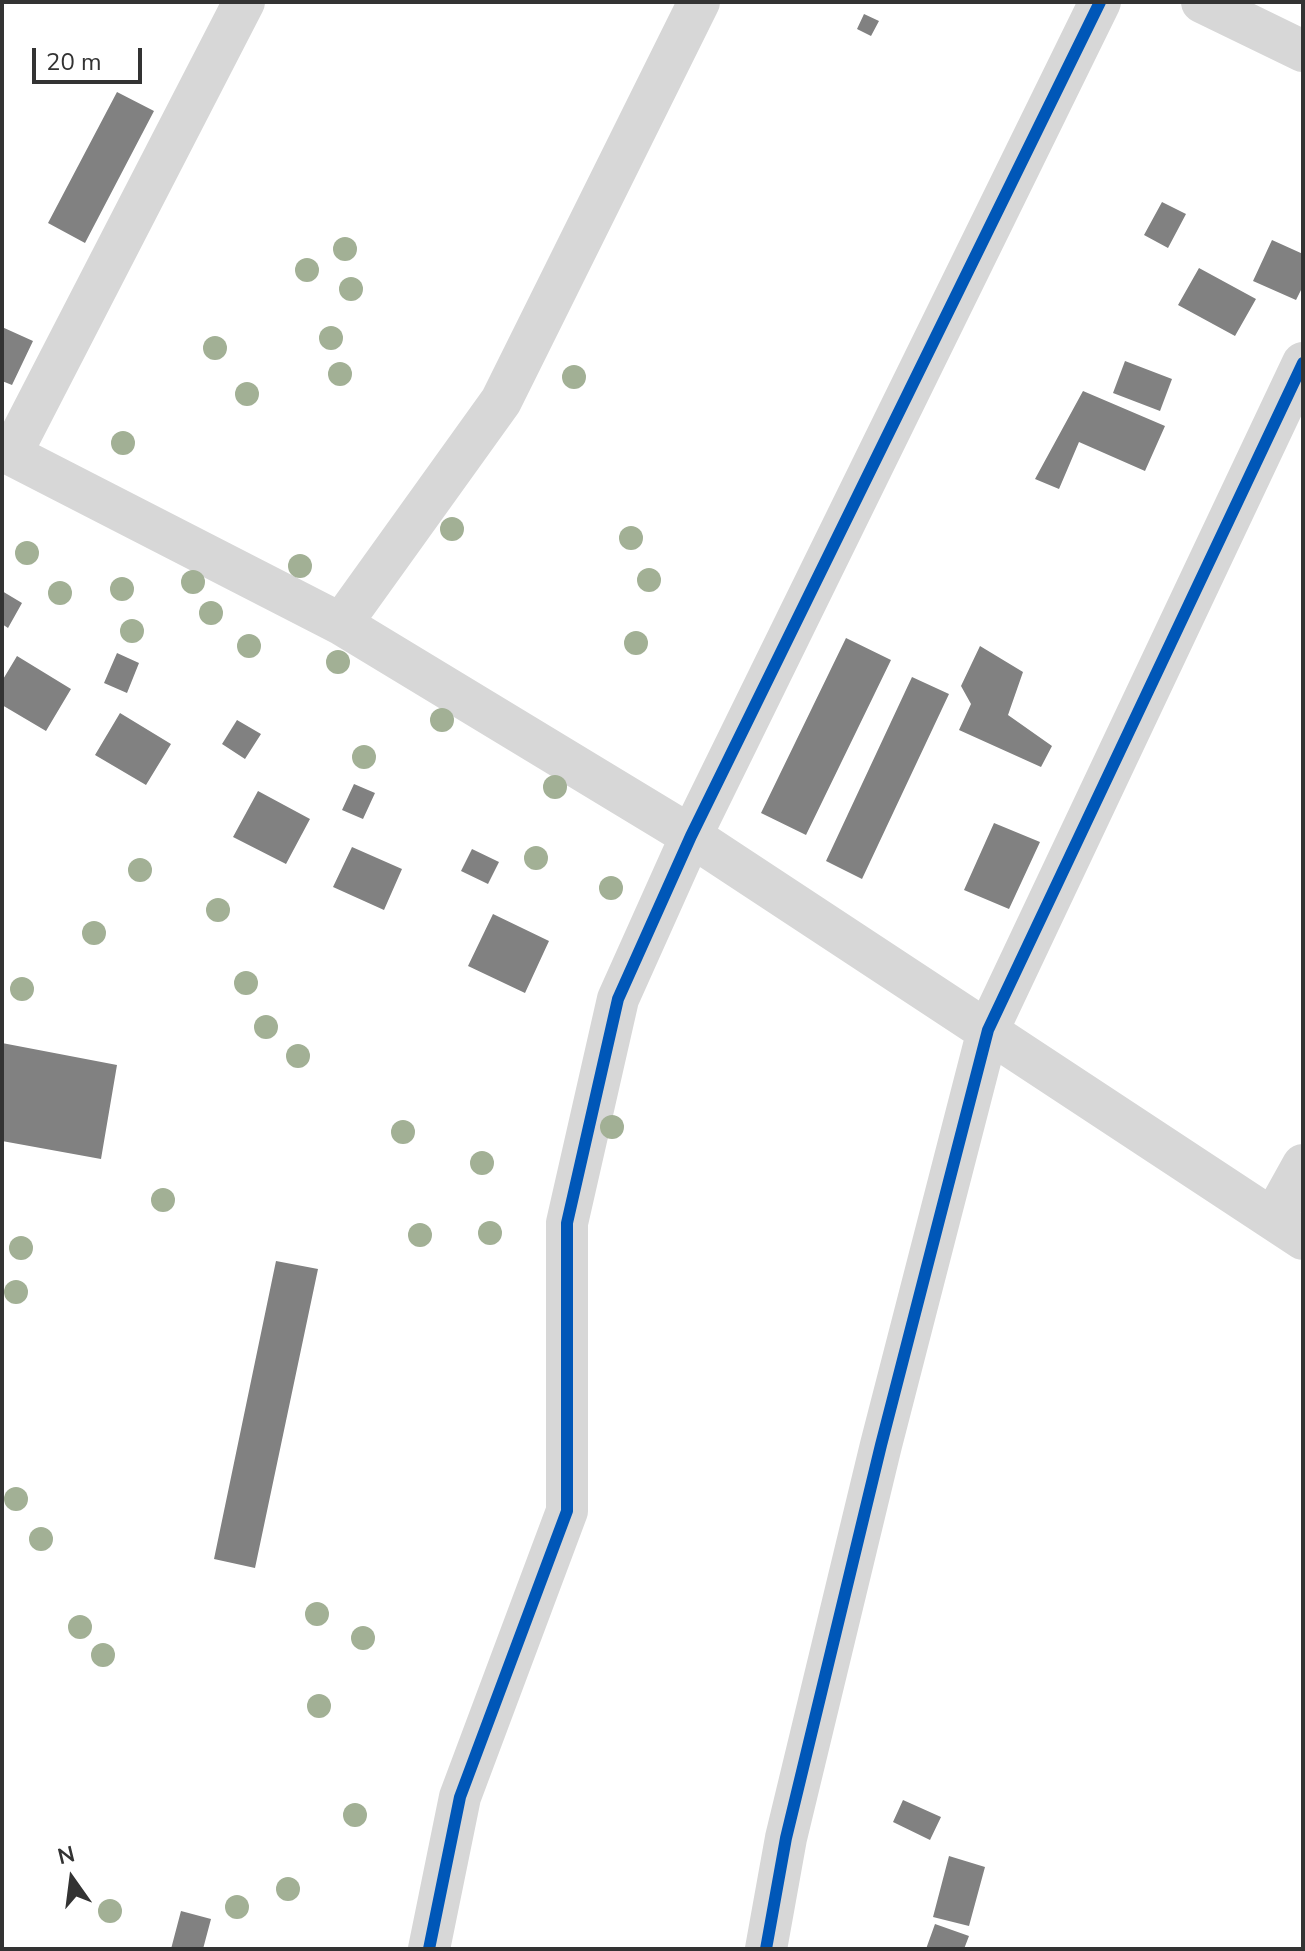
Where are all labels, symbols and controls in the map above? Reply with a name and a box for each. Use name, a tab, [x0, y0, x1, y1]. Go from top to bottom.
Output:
scale bar	[36, 32, 146, 82]
text: 20 m	[46, 46, 102, 78]
north arrow	[32, 1839, 112, 1919]
text: N	[55, 1839, 78, 1872]

